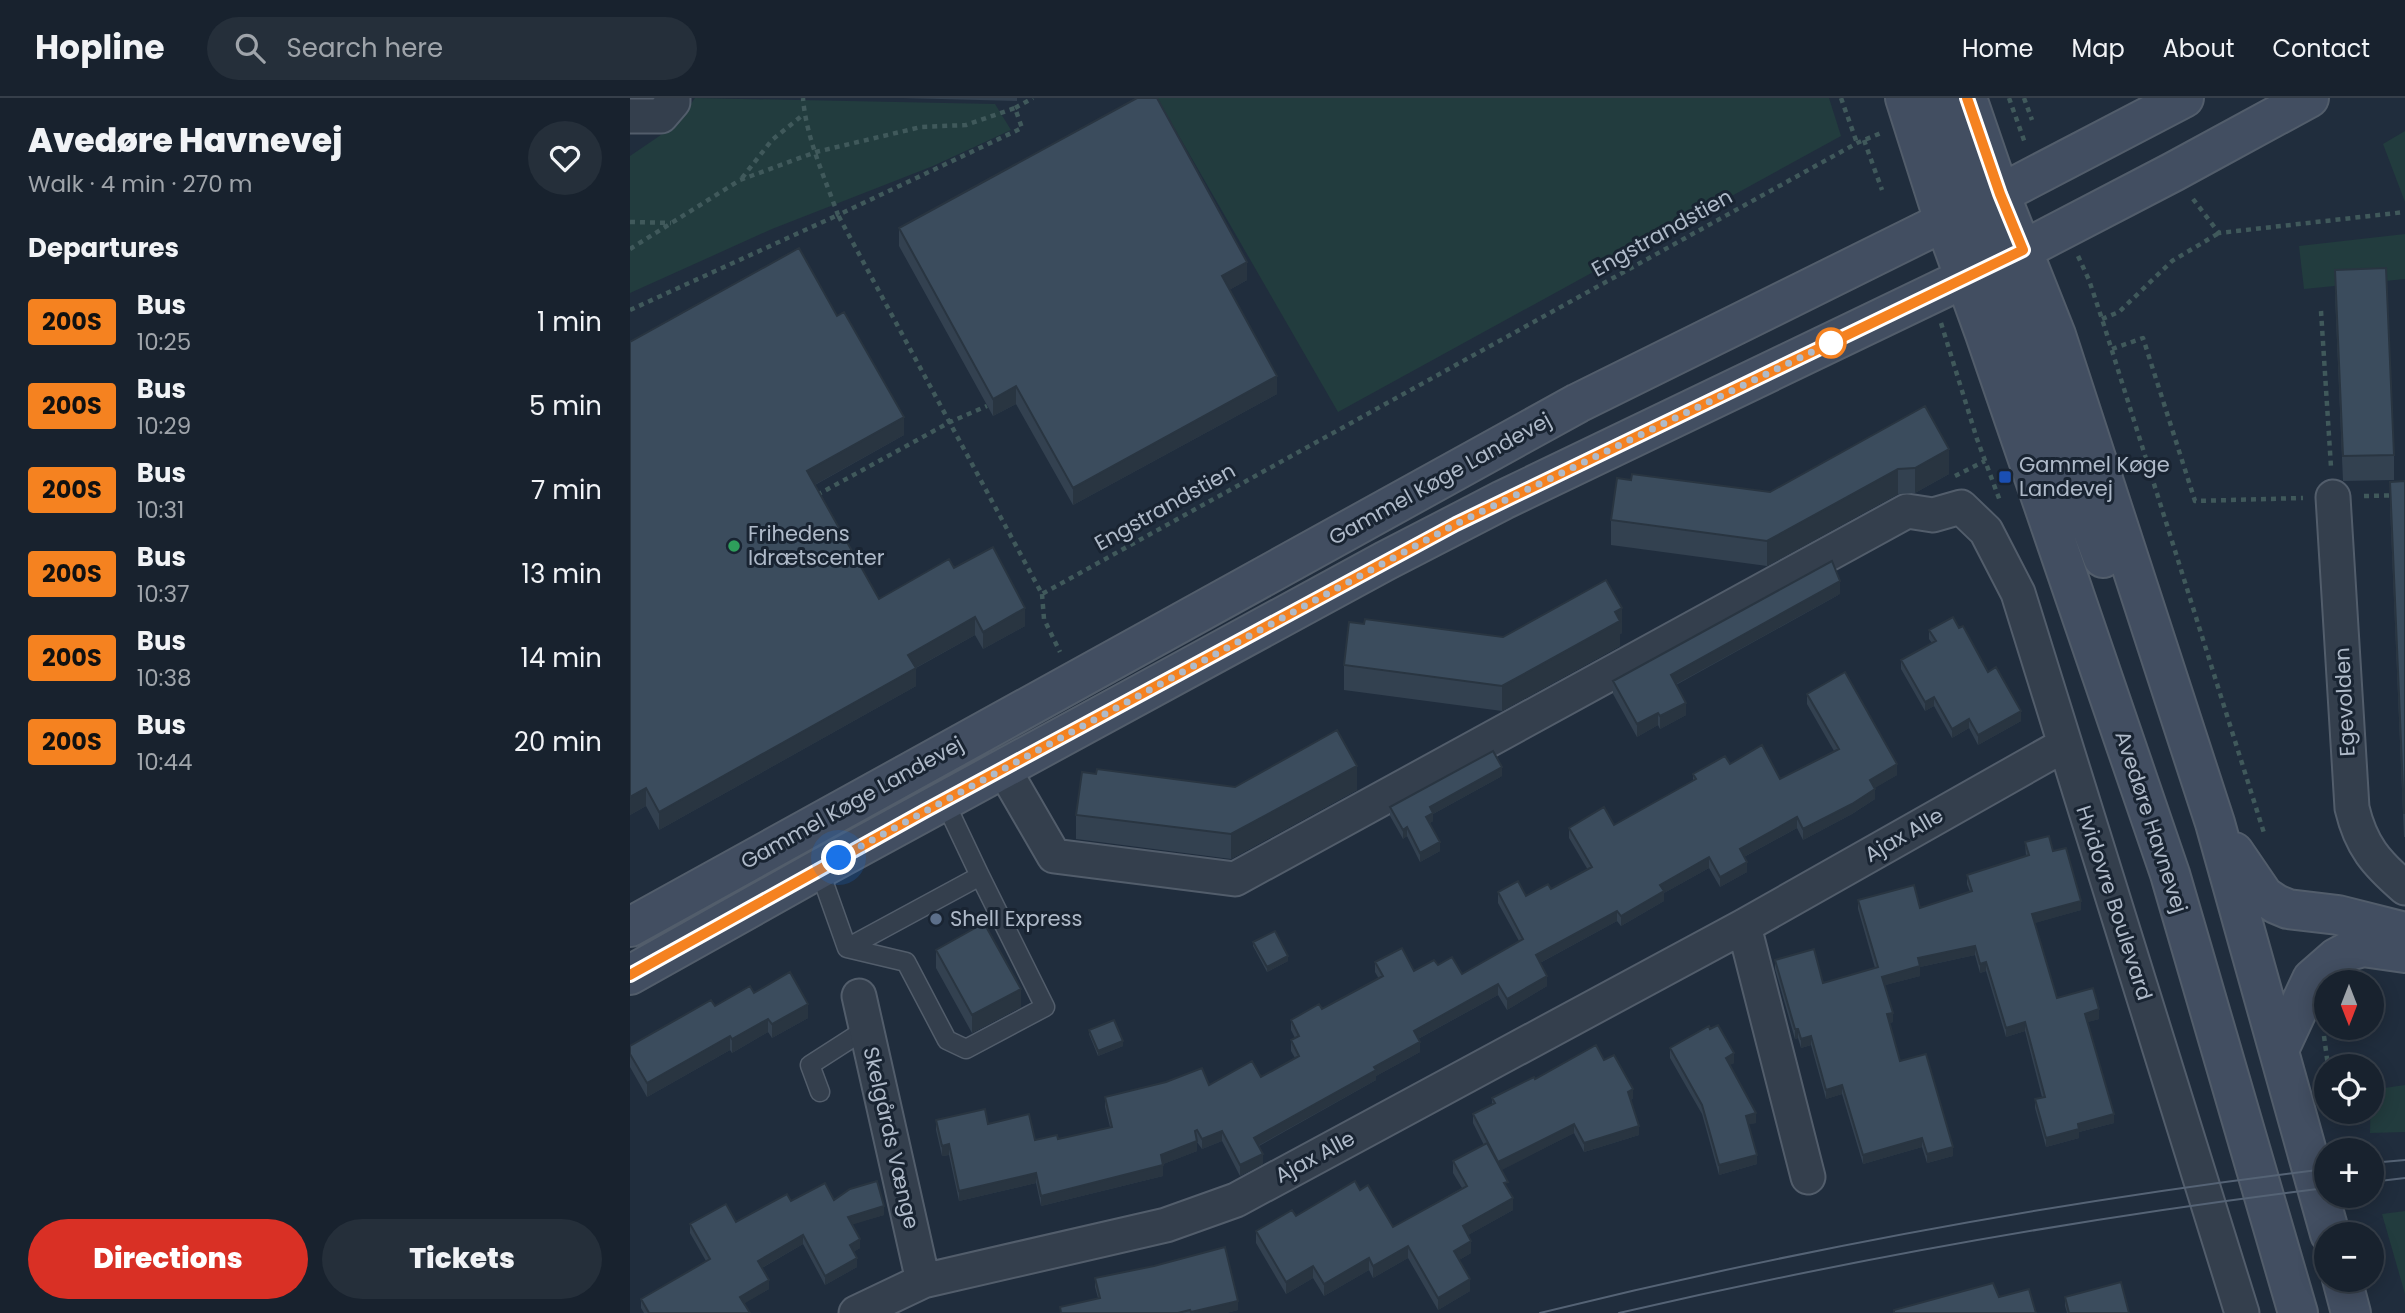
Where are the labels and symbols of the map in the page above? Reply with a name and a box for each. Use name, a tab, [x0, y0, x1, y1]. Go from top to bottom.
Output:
street label: Engstrandstien	[1586, 182, 1737, 283]
unlabelled marker	[1816, 328, 1846, 358]
street label: Gammel Køge Landevej	[1323, 405, 1556, 552]
place label: Gammel Køge Landevej	[2019, 450, 2170, 503]
street label: Engstrandstien	[1089, 456, 1240, 557]
marker: Gammel Køge Landevej	[1997, 469, 2013, 485]
place label: Frihedens Idrætscenter	[748, 519, 885, 572]
marker: Frihedens Idrætscenter	[726, 538, 742, 554]
street label: Egevolden	[2327, 647, 2362, 757]
street label: Avedøre Havnevej	[2108, 727, 2195, 917]
street label: Gammel Køge Landevej	[735, 729, 968, 876]
street label: Ajax Alle	[1859, 800, 1949, 869]
street label: Hvidovre Boulevard	[2069, 802, 2160, 1004]
your location	[821, 840, 856, 875]
place label: Shell Express	[950, 904, 1083, 933]
marker: Shell Express	[928, 911, 944, 927]
north arrow	[2314, 970, 2384, 1040]
street label: Skelgårds Vænge	[856, 1044, 927, 1232]
street label: Ajax Alle	[1270, 1123, 1360, 1190]

